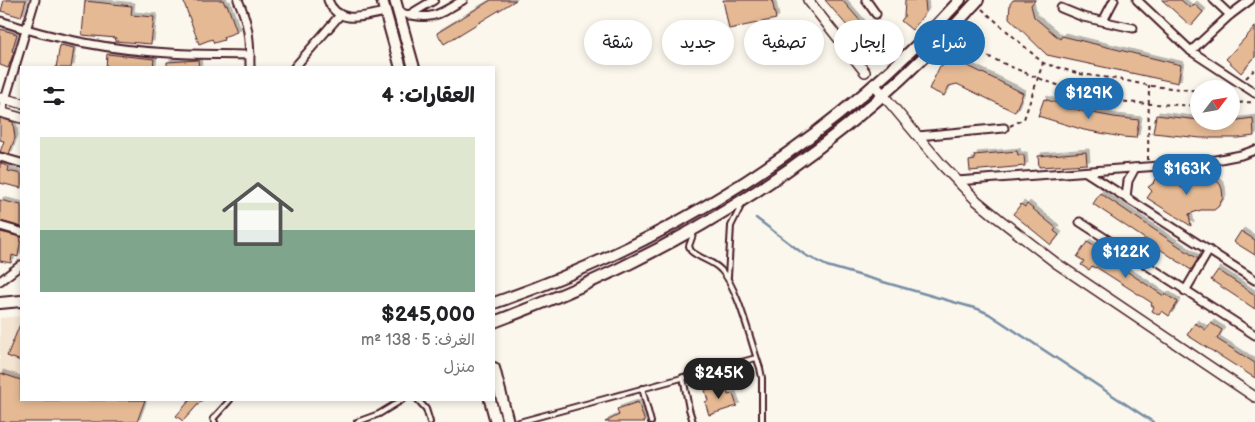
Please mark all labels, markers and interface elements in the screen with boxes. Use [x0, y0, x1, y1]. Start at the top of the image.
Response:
chip: شقة [584, 20, 652, 65]
chip: جديد [662, 20, 734, 65]
chip: تصفية [744, 20, 824, 65]
chip: إيجار [834, 20, 904, 65]
chip: شراء [914, 20, 985, 65]
pin: $129K [1054, 78, 1124, 120]
north arrow [1190, 80, 1240, 130]
map controls [1190, 80, 1240, 130]
icon: filters [40, 82, 68, 110]
text: العقارات: 4 [382, 83, 475, 108]
text: $129K [1065, 84, 1113, 103]
pin: $163K [1152, 154, 1222, 196]
text: $163K [1163, 160, 1211, 179]
icon: home [213, 169, 303, 259]
pin: $122K [1091, 236, 1161, 279]
text: $122K [1102, 243, 1150, 262]
text: $245,000 [381, 302, 475, 327]
text: الغرف: 5 · 138 m² [361, 331, 475, 350]
text: منزل [443, 358, 475, 377]
pin: $245K [684, 358, 754, 400]
text: $245K [694, 364, 744, 383]

